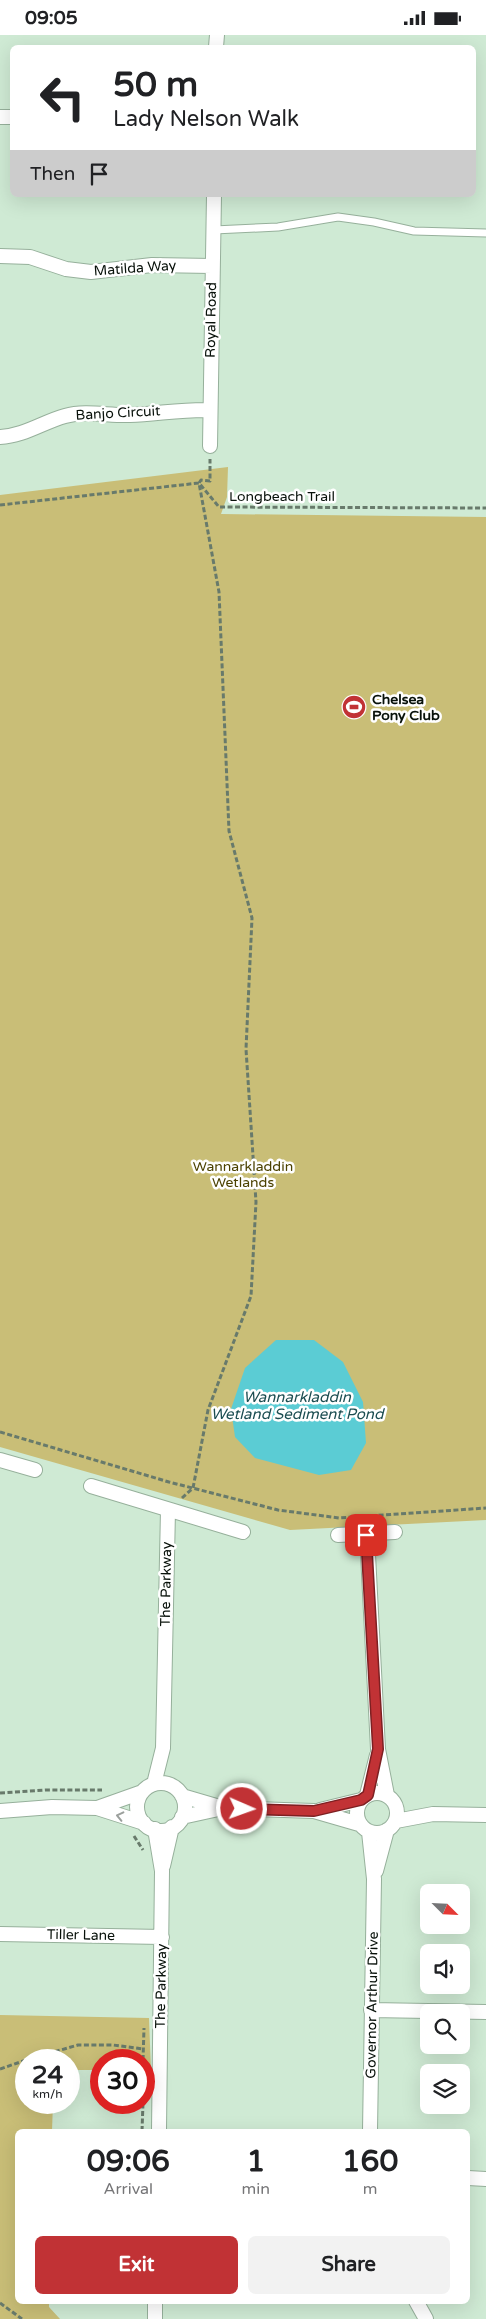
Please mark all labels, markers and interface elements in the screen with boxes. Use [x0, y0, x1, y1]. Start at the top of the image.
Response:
text: 09:05 [25, 7, 78, 29]
text: 50 m [113, 64, 198, 106]
icon: left [30, 65, 95, 130]
text: Lady Nelson Walk [113, 106, 299, 132]
icon: arrive [85, 160, 113, 188]
text: Then [30, 163, 75, 185]
street label: Matilda Way [93, 257, 177, 279]
street label: Royal Road [202, 282, 220, 358]
street label: Banjo Circuit [75, 402, 162, 424]
street label: Longbeach Trail [229, 488, 335, 505]
place label: Chelsea Pony Club [372, 691, 440, 724]
sports icon: Chelsea Pony Club [341, 694, 367, 720]
park label: Wannarkladdin Wetlands [193, 1158, 293, 1191]
water label: Wannarkladdin Wetland Sediment Pond [211, 1388, 385, 1423]
pin [345, 1514, 387, 1556]
icon: arrive [352, 1521, 380, 1549]
street label: The Parkway [157, 1541, 175, 1626]
position arrow [215, 1782, 267, 1834]
one-way arrow [116, 1811, 125, 1822]
north arrow [420, 1884, 470, 1934]
map controls [420, 1884, 470, 2114]
street label: Tiller Lane [47, 1926, 115, 1944]
street label: Governor Arthur Drive [362, 1931, 382, 2079]
street label: The Parkway [152, 1943, 170, 2028]
button: sound [420, 1944, 470, 1994]
button: search [420, 2004, 470, 2054]
speed limit sign: 30 [90, 2049, 155, 2114]
text: 24 [32, 2060, 63, 2090]
button: layers [420, 2064, 470, 2114]
text: km/h [32, 2087, 63, 2101]
text: 09:06 [87, 2143, 170, 2180]
text: 1 [246, 2143, 265, 2180]
text: 160 [342, 2143, 398, 2180]
text: Arrival [104, 2179, 153, 2199]
text: min [242, 2179, 270, 2199]
text: m [363, 2179, 377, 2199]
button: Exit [35, 2236, 238, 2294]
button: Share [248, 2236, 450, 2294]

